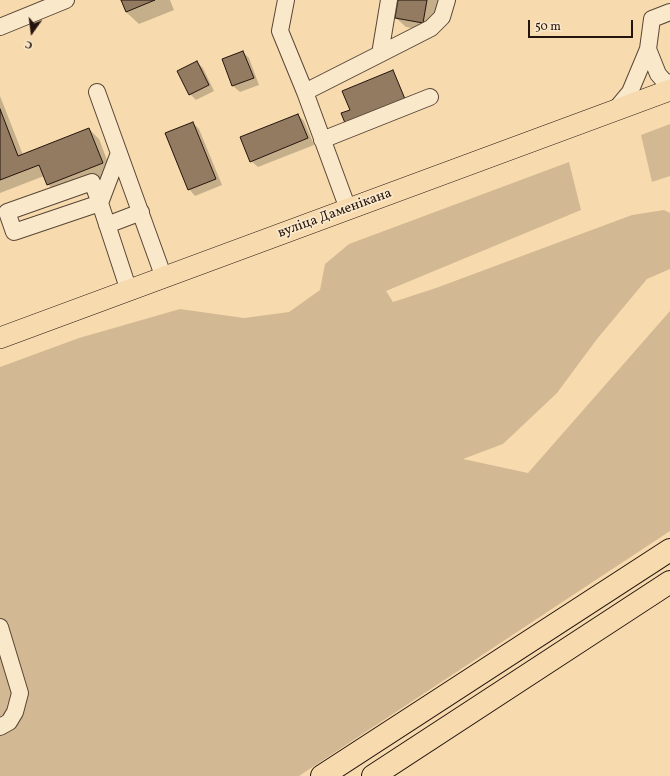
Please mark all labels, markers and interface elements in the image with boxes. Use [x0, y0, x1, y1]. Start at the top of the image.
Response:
north arrow [12, 12, 52, 52]
scale bar [530, 12, 635, 38]
text: 50 m [535, 19, 561, 35]
text: С [24, 36, 34, 52]
street label: вуліца Даменікана [276, 186, 394, 242]

